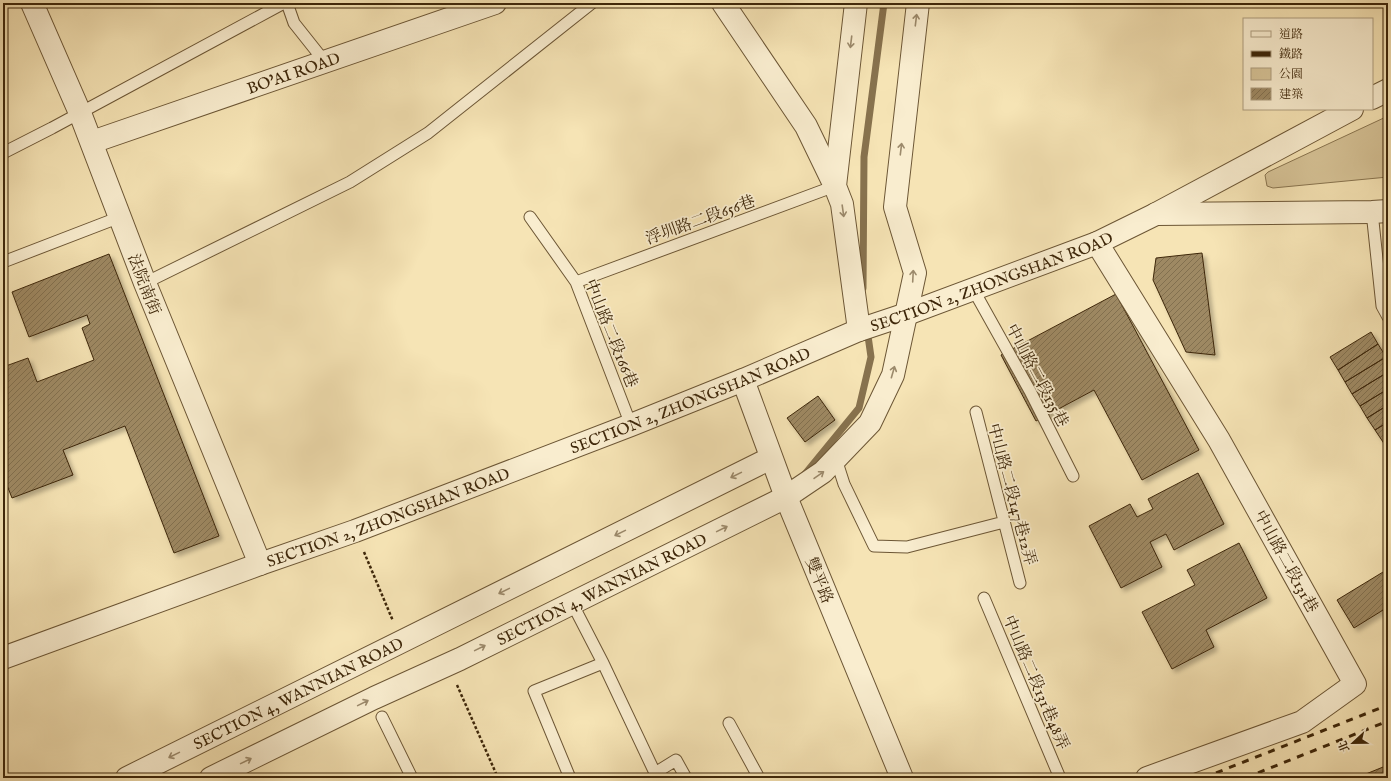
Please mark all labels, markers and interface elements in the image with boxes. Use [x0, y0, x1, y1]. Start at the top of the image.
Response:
one-way arrow [912, 14, 920, 27]
legend [1243, 18, 1373, 110]
text: 道路 [1279, 27, 1303, 42]
one-way arrow [847, 35, 855, 48]
text: 鐵路 [1279, 47, 1303, 62]
street label: BO'AI ROAD [245, 49, 343, 100]
text: 公園 [1279, 67, 1303, 82]
text: 建築 [1279, 87, 1303, 102]
one-way arrow [897, 143, 905, 156]
street label: 浮圳路二段656巷 [643, 192, 758, 250]
one-way arrow [839, 204, 847, 217]
street label: SECTION 2, ZHONGSHAN ROAD [868, 229, 1117, 337]
street label: 法院南街 [122, 251, 164, 318]
one-way arrow [910, 269, 917, 282]
street label: 中山路二段166巷 [579, 276, 641, 391]
street label: 中山路二段135巷 [1001, 321, 1072, 431]
street label: SECTION 2, ZHONGSHAN ROAD [568, 344, 814, 459]
one-way arrow [890, 365, 898, 378]
street label: 中山路二段147巷12弄 [982, 421, 1040, 568]
street label: SECTION 2, ZHONGSHAN ROAD [265, 464, 513, 573]
one-way arrow [813, 471, 824, 479]
one-way arrow [731, 472, 743, 480]
street label: 中山路二段131巷 [1249, 507, 1322, 617]
one-way arrow [716, 525, 728, 532]
street label: SECTION 4, WANNIAN ROAD [494, 530, 711, 651]
one-way arrow [614, 530, 626, 537]
street label: 雙平路 [800, 555, 836, 607]
one-way arrow [498, 588, 510, 595]
street label: 中山路二段131巷48弄 [998, 613, 1073, 753]
street label: SECTION 4, WANNIAN ROAD [191, 634, 407, 755]
one-way arrow [474, 644, 486, 651]
one-way arrow [356, 699, 368, 706]
north arrow [1333, 723, 1373, 763]
text: 北 [1336, 739, 1353, 754]
one-way arrow [168, 752, 180, 759]
one-way arrow [240, 757, 252, 764]

